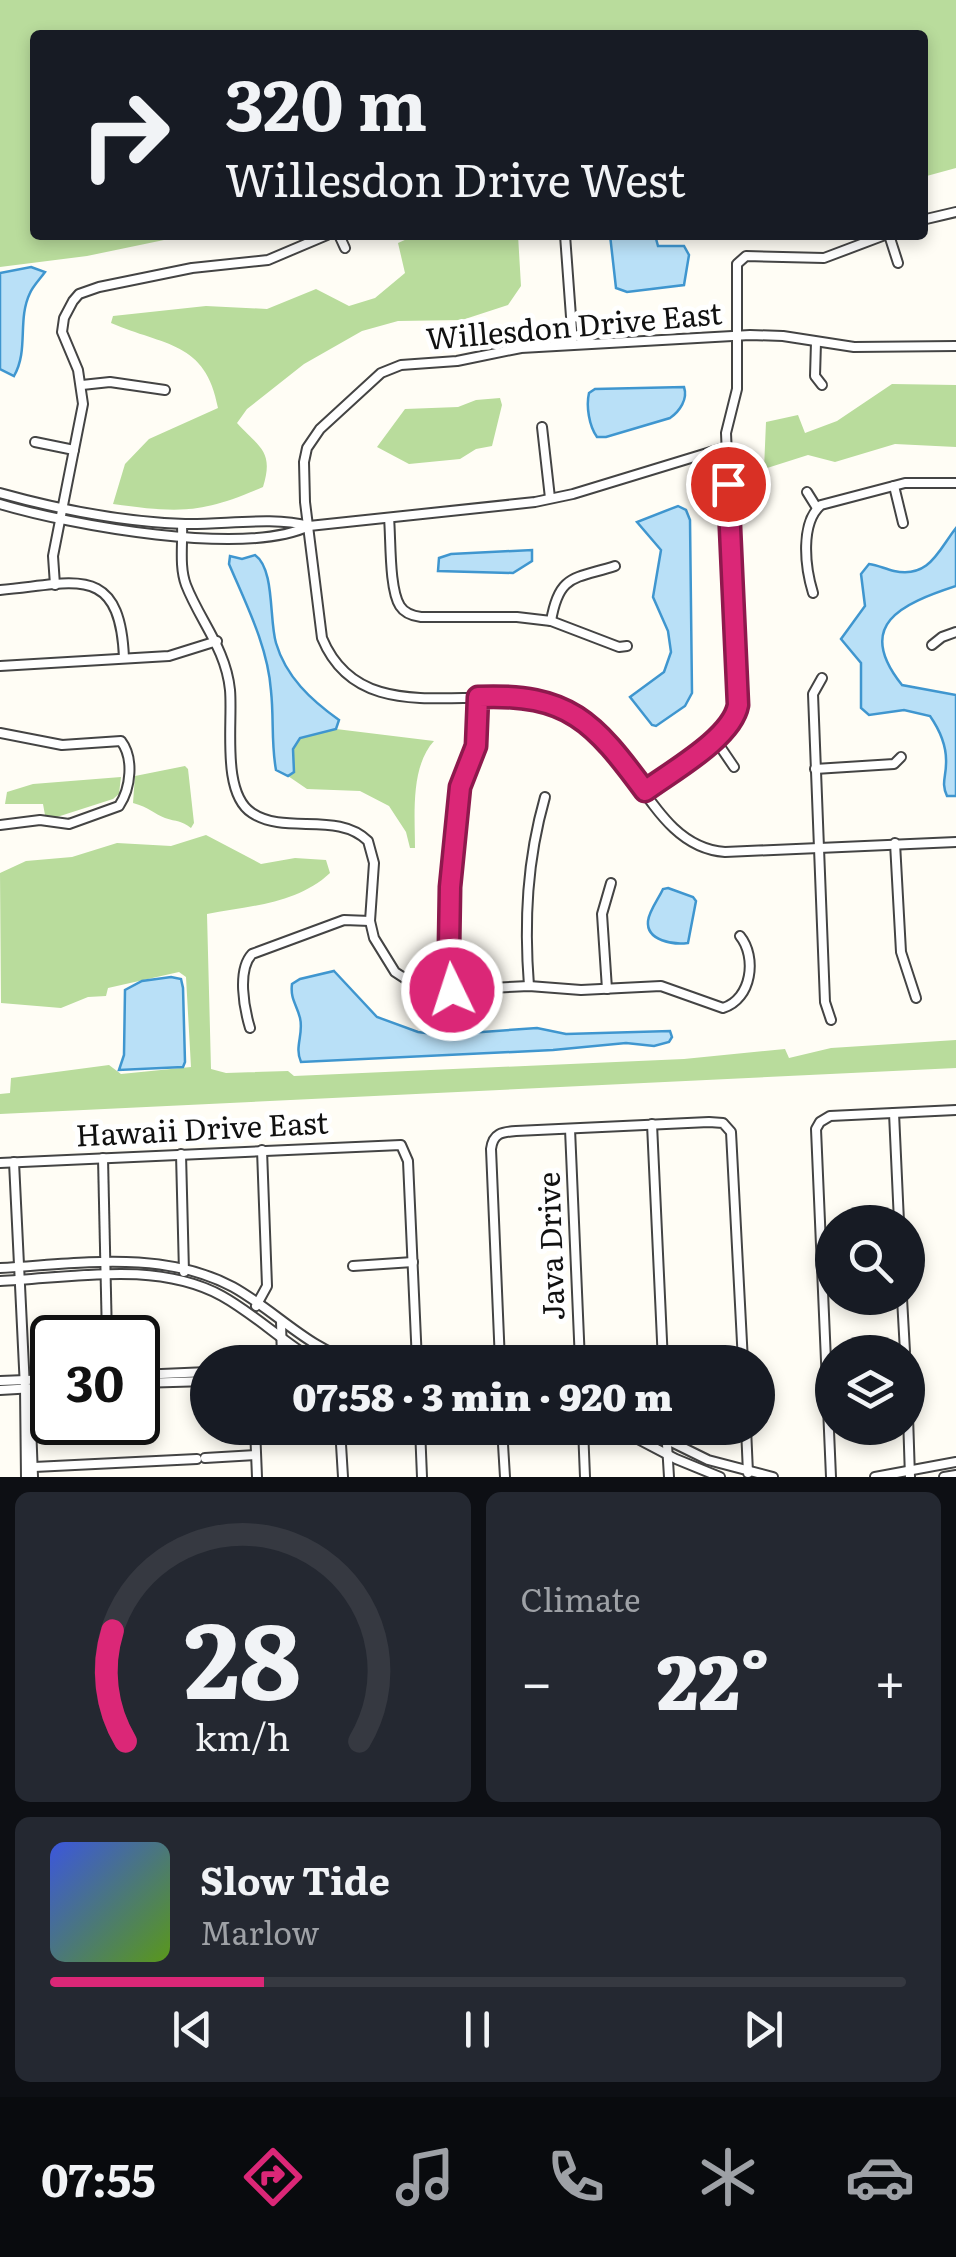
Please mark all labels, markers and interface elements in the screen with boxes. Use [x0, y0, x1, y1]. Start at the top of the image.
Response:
text: 320 m [225, 49, 427, 153]
icon: right [60, 70, 190, 200]
text: Willesdon Drive West [225, 144, 686, 211]
street label: Willesdon Drive East [424, 289, 724, 359]
pin [686, 442, 771, 527]
icon: arrive [701, 457, 756, 512]
position arrow [400, 938, 504, 1042]
street label: Hawaii Drive East [74, 1098, 329, 1156]
street label: Java Drive [524, 1171, 574, 1321]
map controls [815, 1205, 925, 1445]
button: search [815, 1205, 925, 1315]
speed limit sign: 30 [30, 1315, 160, 1445]
button: layers [815, 1335, 925, 1445]
text: 07:58 · 3 min · 920 m [292, 1366, 673, 1423]
text: Climate [521, 1574, 641, 1622]
text: 28 [184, 1577, 301, 1731]
text: 22° [657, 1622, 770, 1733]
text: − [521, 1638, 553, 1720]
text: + [874, 1638, 906, 1720]
text: km/h [195, 1709, 290, 1762]
text: Slow Tide [200, 1850, 390, 1907]
text: Marlow [200, 1907, 319, 1955]
icon: previous [165, 2002, 220, 2057]
icon: pause [450, 2002, 505, 2057]
icon: next [736, 2002, 791, 2057]
icon: directions [238, 2142, 308, 2212]
icon: music [390, 2142, 460, 2212]
icon: phone [541, 2142, 611, 2212]
icon: climate [693, 2142, 763, 2212]
icon: car [845, 2142, 915, 2212]
text: 07:55 [41, 2144, 156, 2211]

